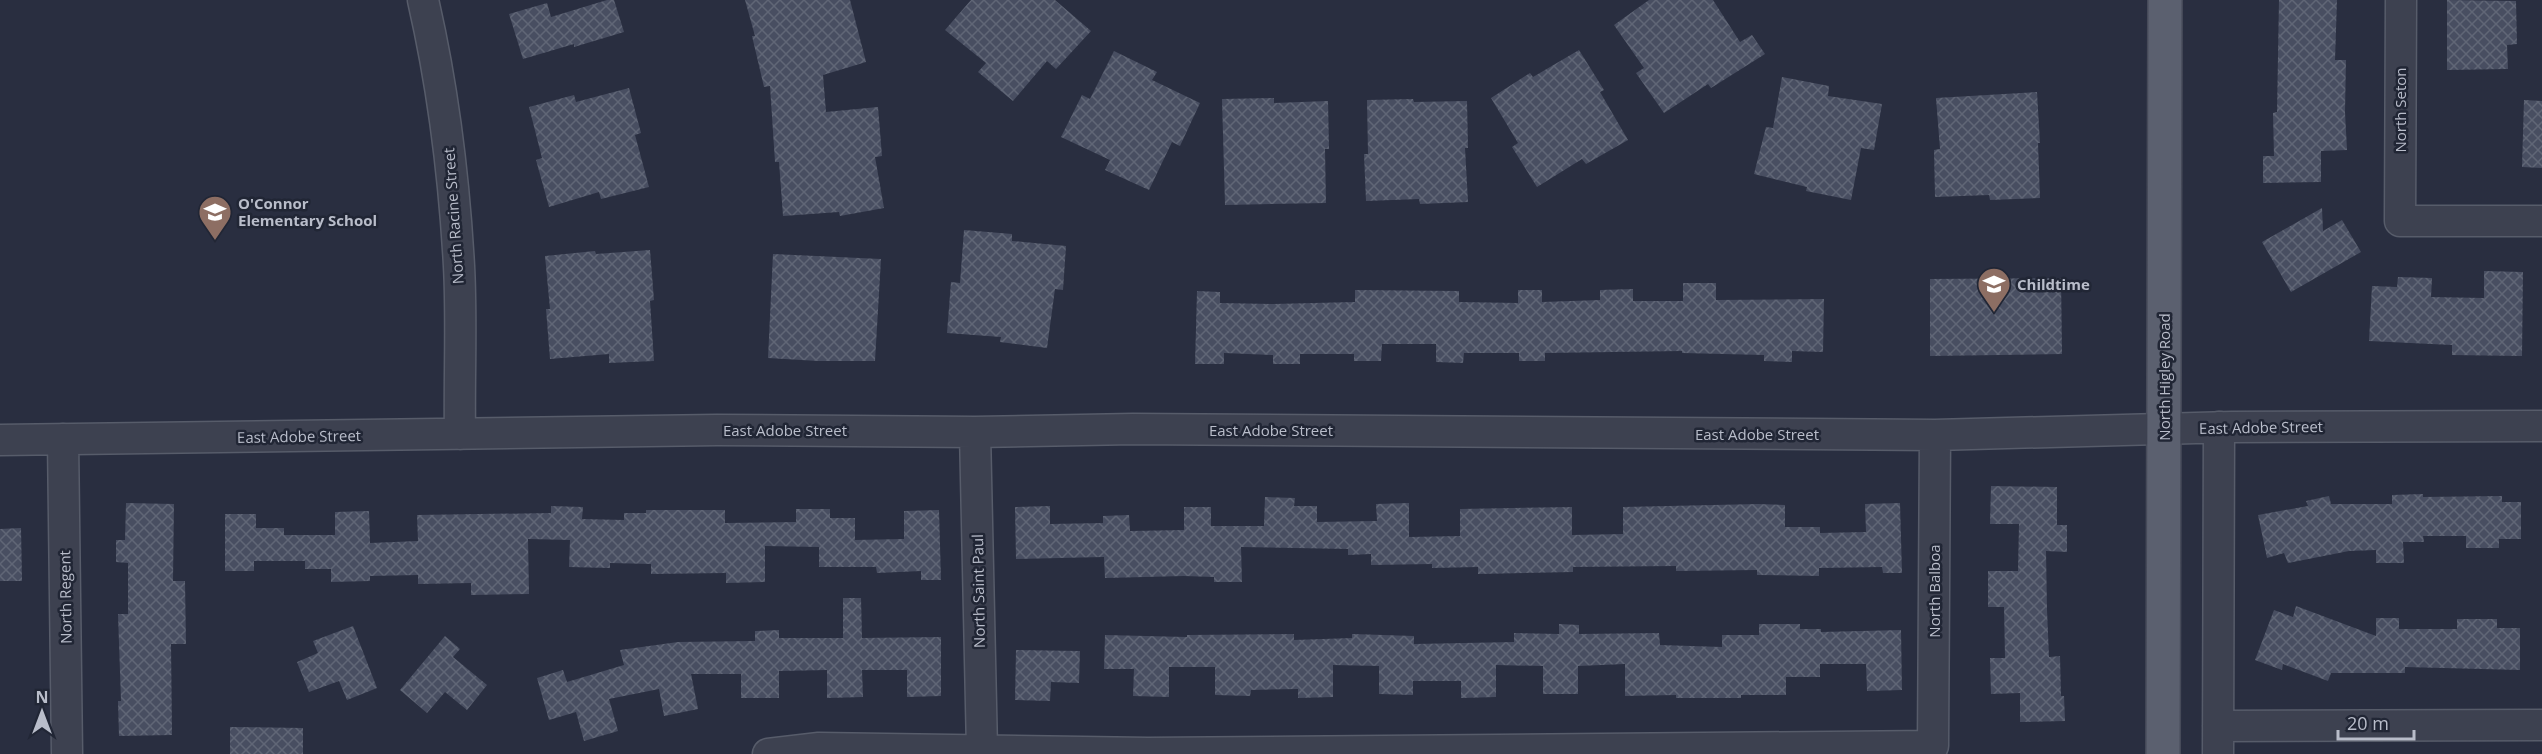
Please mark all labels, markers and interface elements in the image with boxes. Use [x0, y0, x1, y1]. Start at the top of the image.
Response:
street label: North Seton [2390, 67, 2410, 153]
street label: North Racine Street [438, 147, 468, 285]
place label: O'Connor Elementary School [238, 193, 377, 230]
school or university icon: O'Connor Elementary School [197, 194, 233, 241]
school or university icon: Childtime [1976, 266, 2012, 313]
place label: Childtime [2017, 274, 2090, 294]
street label: North Higley Road [2154, 313, 2174, 441]
street label: East Adobe Street [2199, 416, 2323, 438]
street label: East Adobe Street [723, 420, 847, 440]
street label: East Adobe Street [1209, 420, 1333, 440]
street label: East Adobe Street [1695, 424, 1819, 444]
street label: East Adobe Street [237, 425, 361, 447]
street label: North Saint Paul [967, 534, 989, 648]
street label: North Balboa [1924, 544, 1944, 638]
street label: North Regent [54, 550, 76, 644]
north arrow [12, 682, 72, 742]
text: N [35, 686, 49, 708]
scale bar [2338, 703, 2414, 741]
text: 20 m [2347, 711, 2389, 735]

